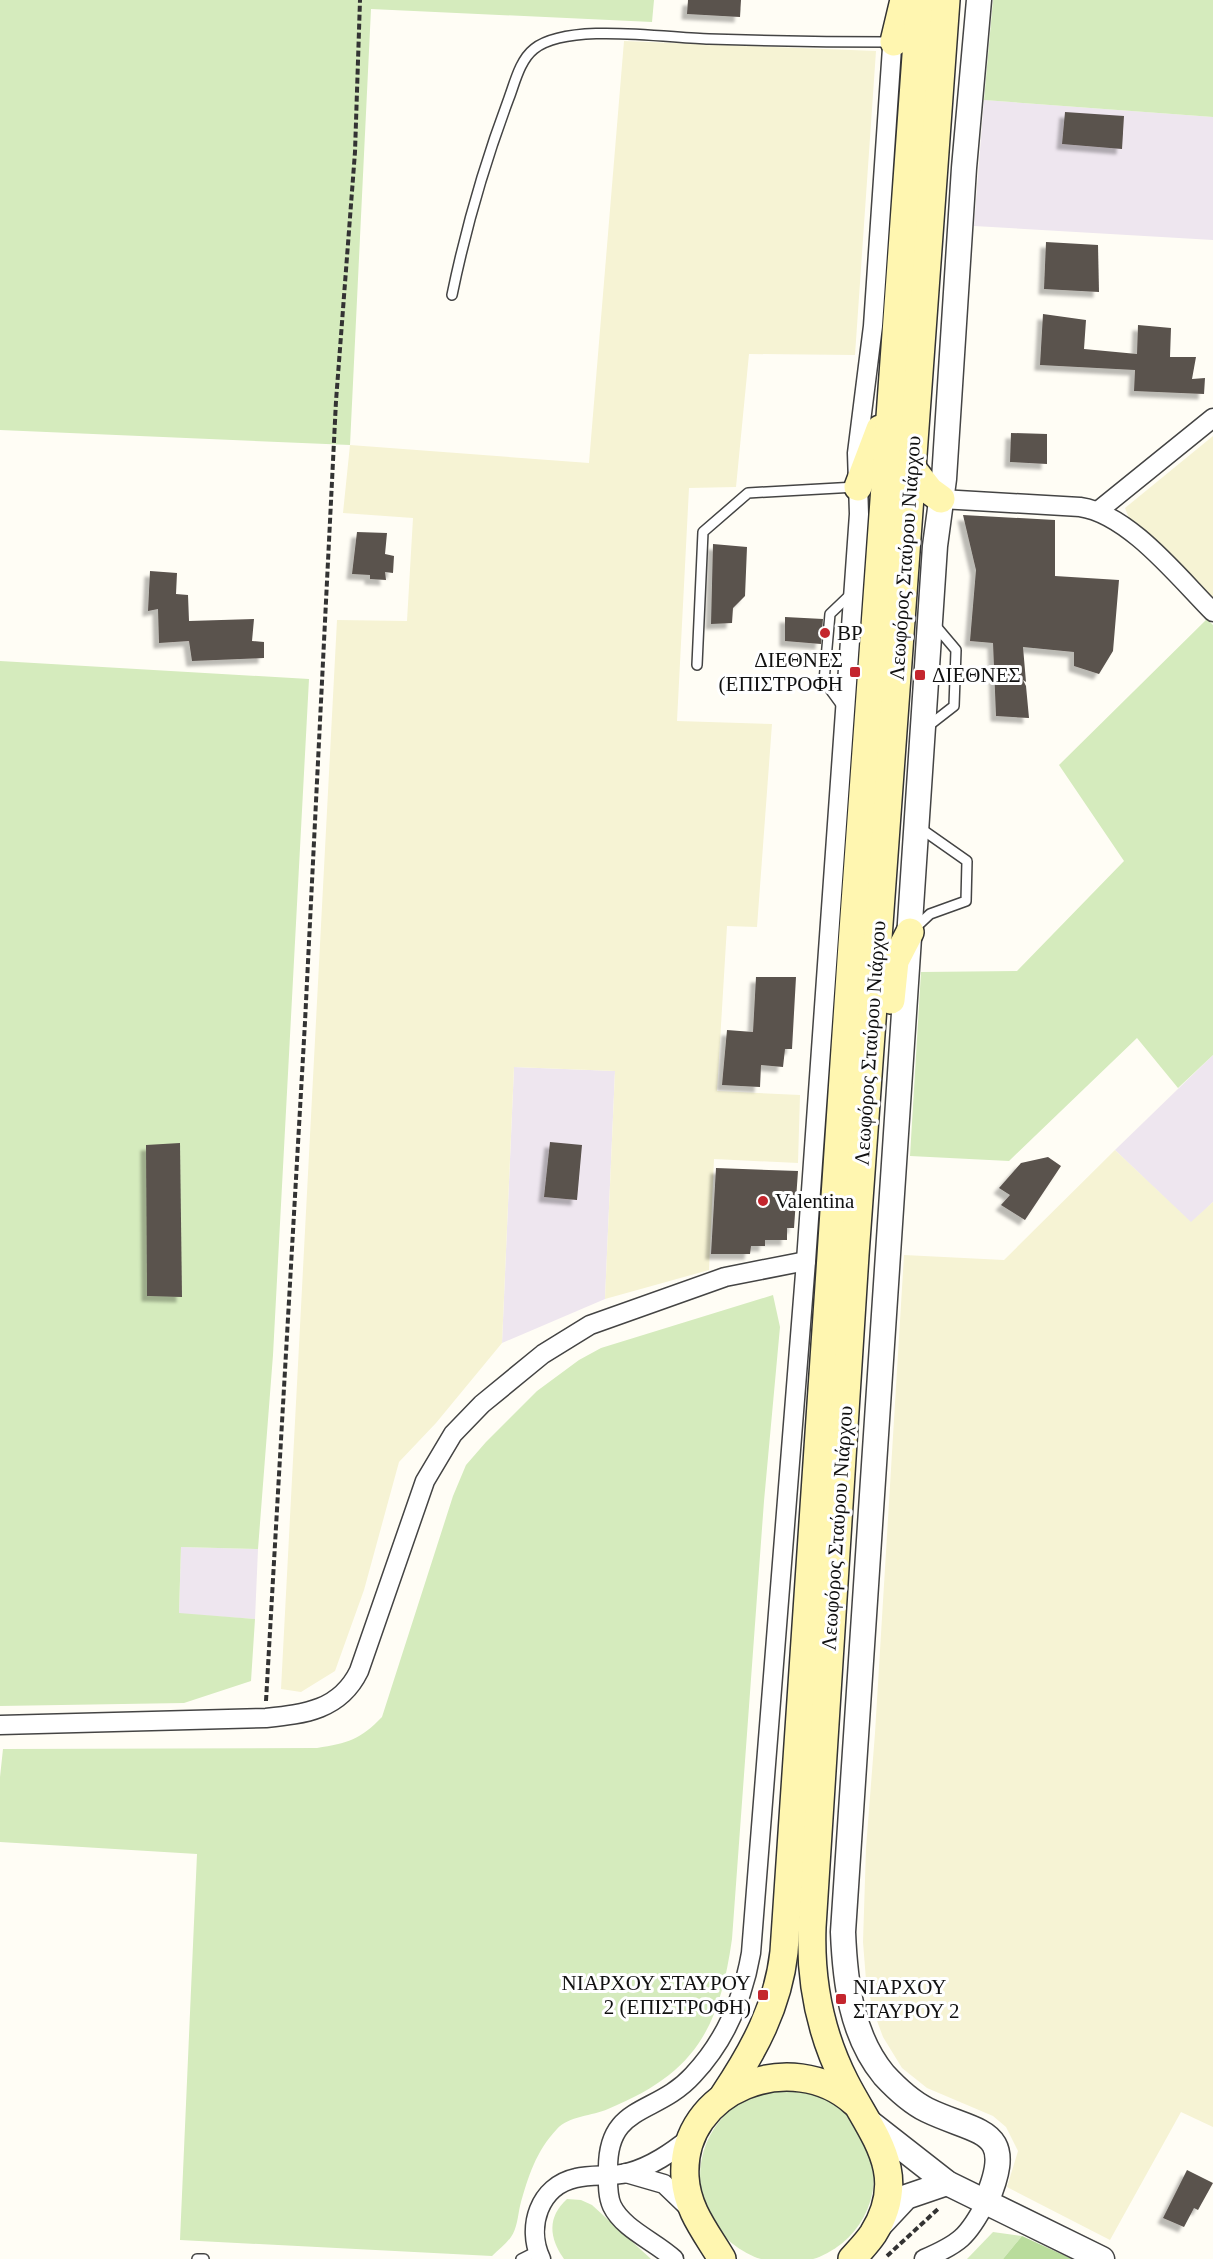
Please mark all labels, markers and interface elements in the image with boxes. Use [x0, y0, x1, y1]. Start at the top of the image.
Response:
street label: Λεωφόρος Σταύρου Νιάρχου [884, 435, 926, 681]
place label: BP [837, 621, 863, 645]
marker: BP [818, 626, 832, 640]
place label: ΔΙΕΘΝΕΣ (ΕΠΙΣΤΡΟΦΗ [719, 648, 843, 696]
place label: ΔΙΕΘΝΕΣ [932, 663, 1021, 687]
marker: ΔΙΕΘΝΕΣ (ΕΠΙΣΤΡΟΦΗ [848, 665, 862, 679]
marker: ΔΙΕΘΝΕΣ [913, 668, 927, 682]
street label: Λεωφόρος Σταύρου Νιάρχου [849, 920, 891, 1166]
place label: Valentina [775, 1189, 855, 1213]
marker: Valentina [756, 1194, 770, 1208]
street label: Λεωφόρος Σταύρου Νιάρχου [816, 1405, 858, 1651]
place label: ΝΙΑΡΧΟΥ ΣΤΑΥΡΟΥ 2 (ΕΠΙΣΤΡΟΦΗ) [562, 1971, 751, 2019]
place label: ΝΙΑΡΧΟΥ ΣΤΑΥΡΟΥ 2 [853, 1975, 959, 2023]
marker: ΝΙΑΡΧΟΥ ΣΤΑΥΡΟΥ 2 (ΕΠΙΣΤΡΟΦΗ) [756, 1988, 770, 2002]
marker: ΝΙΑΡΧΟΥ ΣΤΑΥΡΟΥ 2 [834, 1992, 848, 2006]

